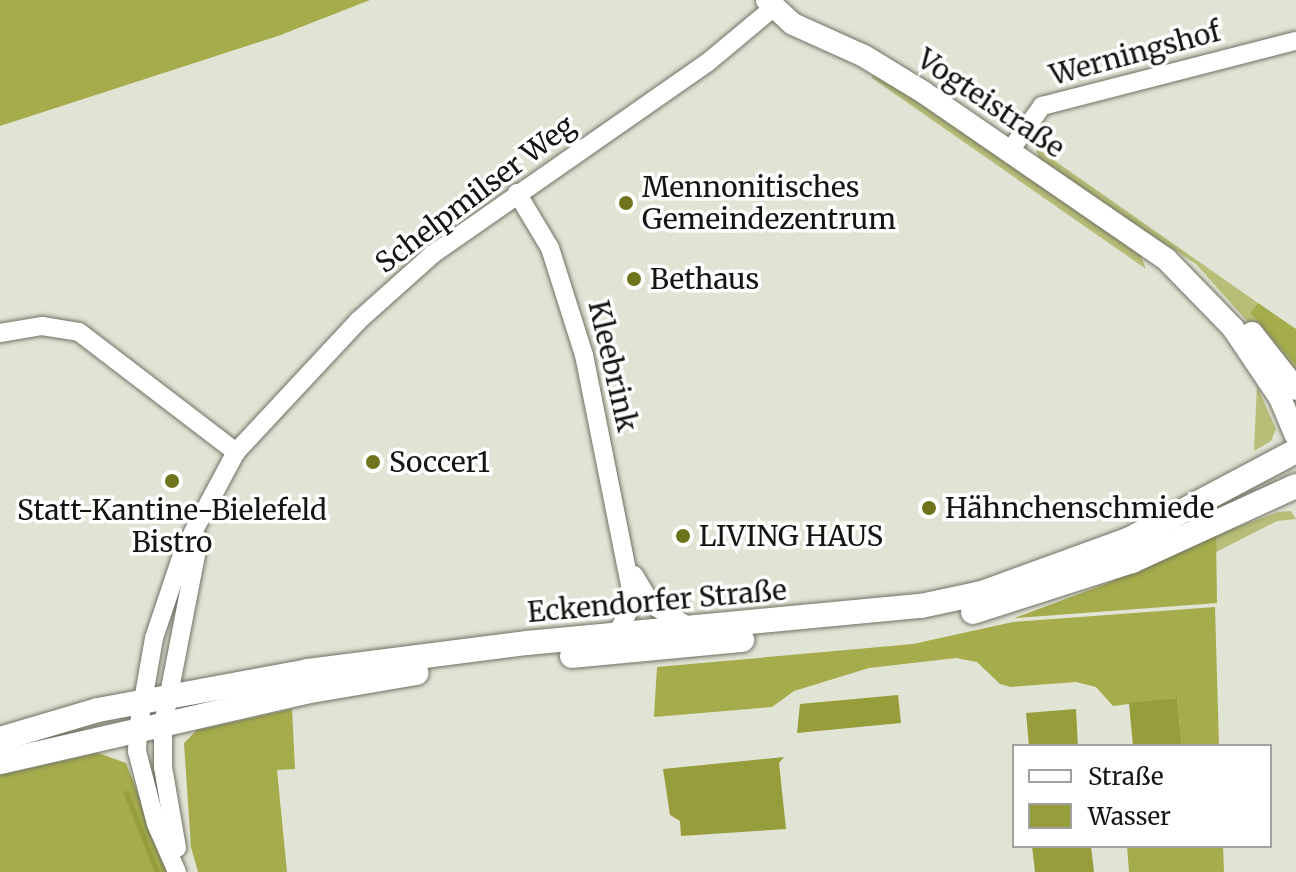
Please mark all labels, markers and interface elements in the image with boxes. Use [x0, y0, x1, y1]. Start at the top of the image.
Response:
street label: Werningshof [1046, 14, 1224, 92]
street label: Vogteistraße [911, 42, 1071, 164]
street label: Schelpmilser Weg [369, 108, 581, 280]
place label: Mennonitisches Gemeindezentrum [642, 170, 896, 236]
marker: Mennonitisches Gemeindezentrum [617, 194, 635, 212]
place label: Bethaus [650, 262, 759, 296]
marker: Bethaus [625, 270, 643, 288]
street label: Kleebrink [582, 297, 644, 435]
place label: Soccer1 [389, 445, 490, 479]
marker: Soccer1 [364, 453, 382, 471]
marker: Statt-Kantine-Bielefeld Bistro [163, 472, 181, 490]
place label: Hähnchenschmiede [945, 491, 1214, 525]
place label: Statt-Kantine-Bielefeld Bistro [17, 493, 327, 559]
marker: Hähnchenschmiede [920, 499, 938, 517]
place label: LIVING HAUS [699, 519, 883, 553]
marker: LIVING HAUS [674, 527, 692, 545]
street label: Eckendorfer Straße [526, 573, 788, 629]
legend [1012, 744, 1272, 848]
text: Straße [1088, 761, 1163, 792]
text: Wasser [1088, 801, 1171, 832]

